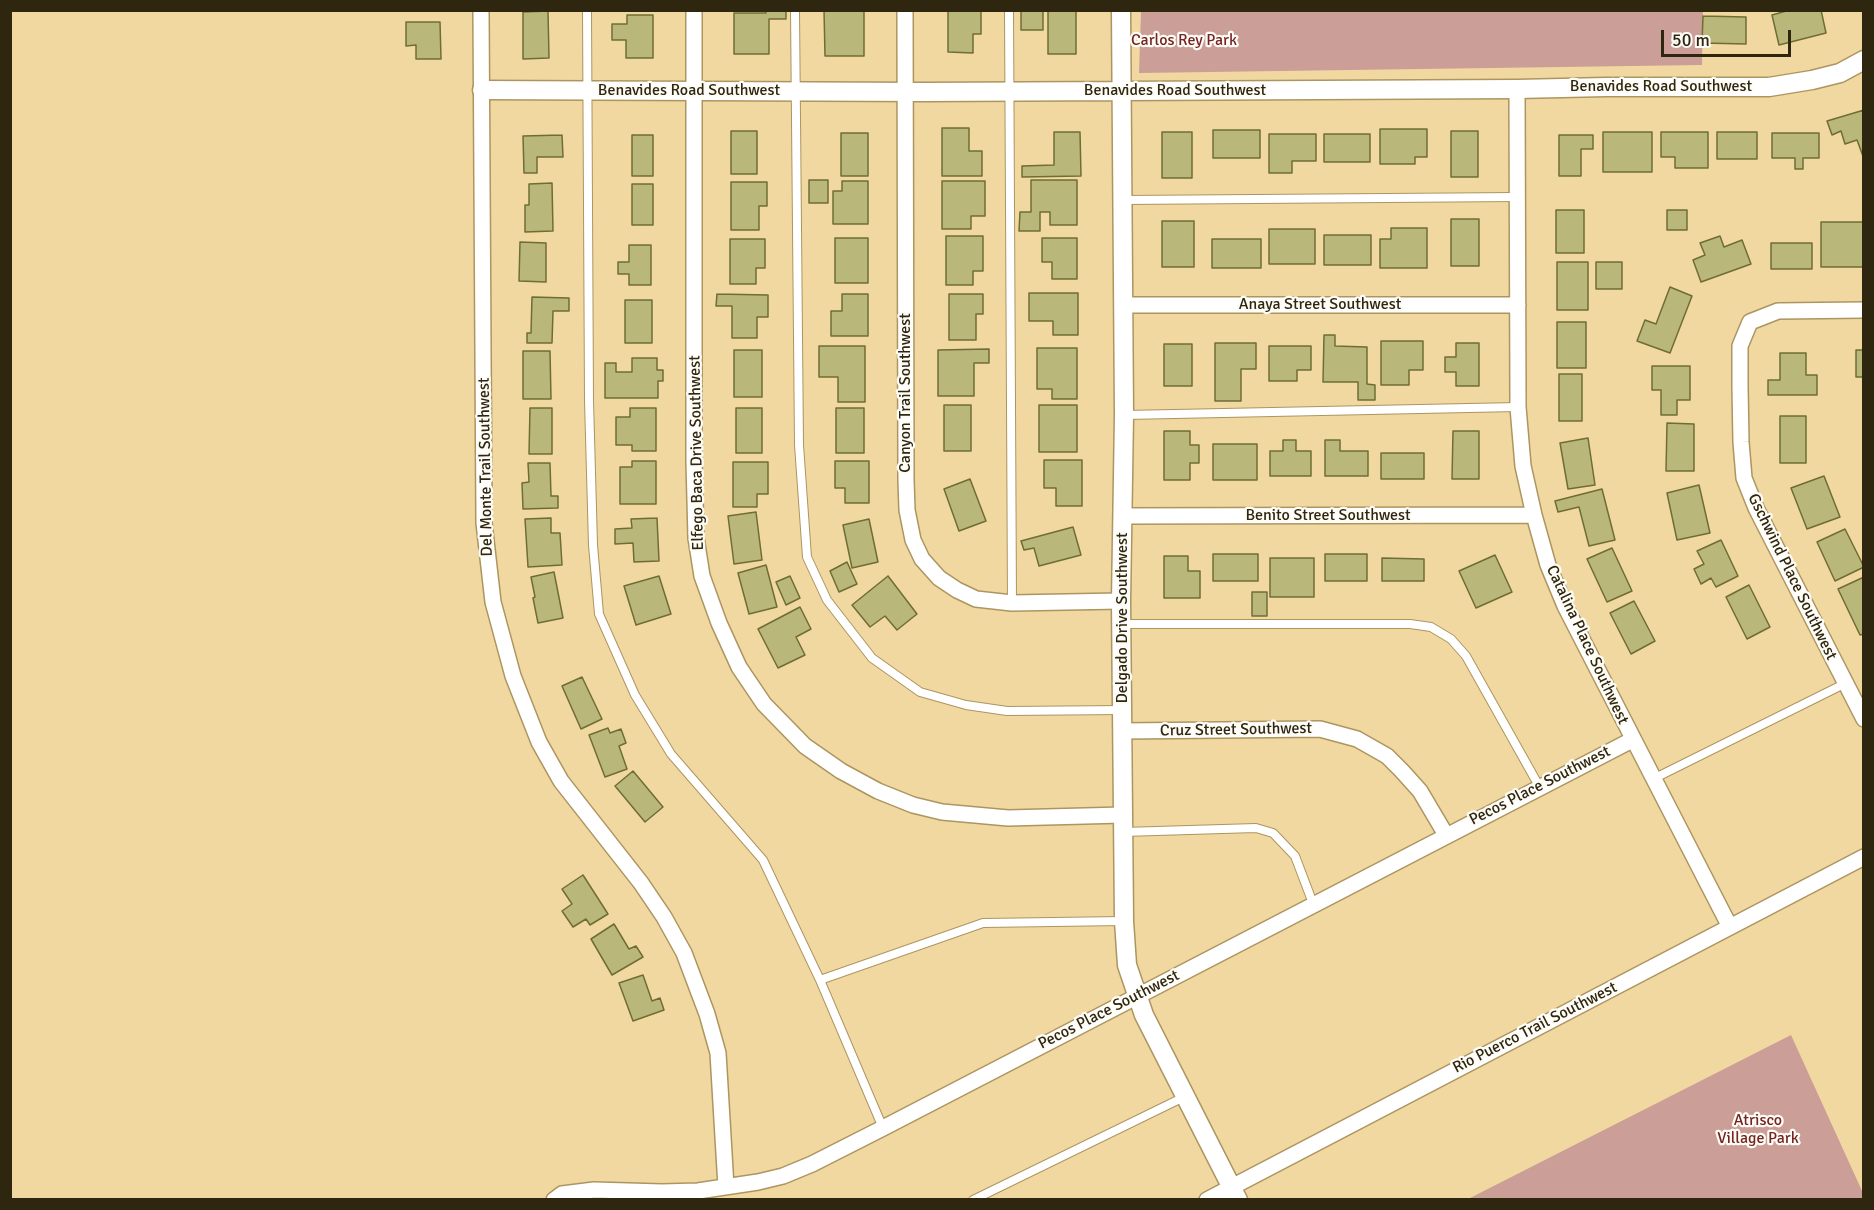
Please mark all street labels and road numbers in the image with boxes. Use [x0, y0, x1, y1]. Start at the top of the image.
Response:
street label: Benavides Road Southwest [1570, 77, 1752, 97]
street label: Benavides Road Southwest [598, 81, 780, 101]
street label: Benavides Road Southwest [1084, 81, 1266, 101]
street label: Anaya Street Southwest [1239, 295, 1401, 315]
street label: Canyon Trail Southwest [896, 313, 916, 473]
street label: Elfego Baca Drive Southwest [686, 355, 708, 551]
street label: Del Monte Trail Southwest [475, 377, 497, 557]
street label: Gschwind Place Southwest [1743, 491, 1841, 663]
street label: Benito Street Southwest [1245, 506, 1411, 526]
street label: Delgado Drive Southwest [1113, 532, 1133, 704]
street label: Catalina Place Southwest [1542, 562, 1632, 728]
street label: Cruz Street Southwest [1160, 719, 1312, 741]
street label: Pecos Place Southwest [1466, 742, 1614, 830]
street label: Pecos Place Southwest [1035, 966, 1183, 1054]
street label: Rio Puerco Trail Southwest [1450, 978, 1620, 1078]

